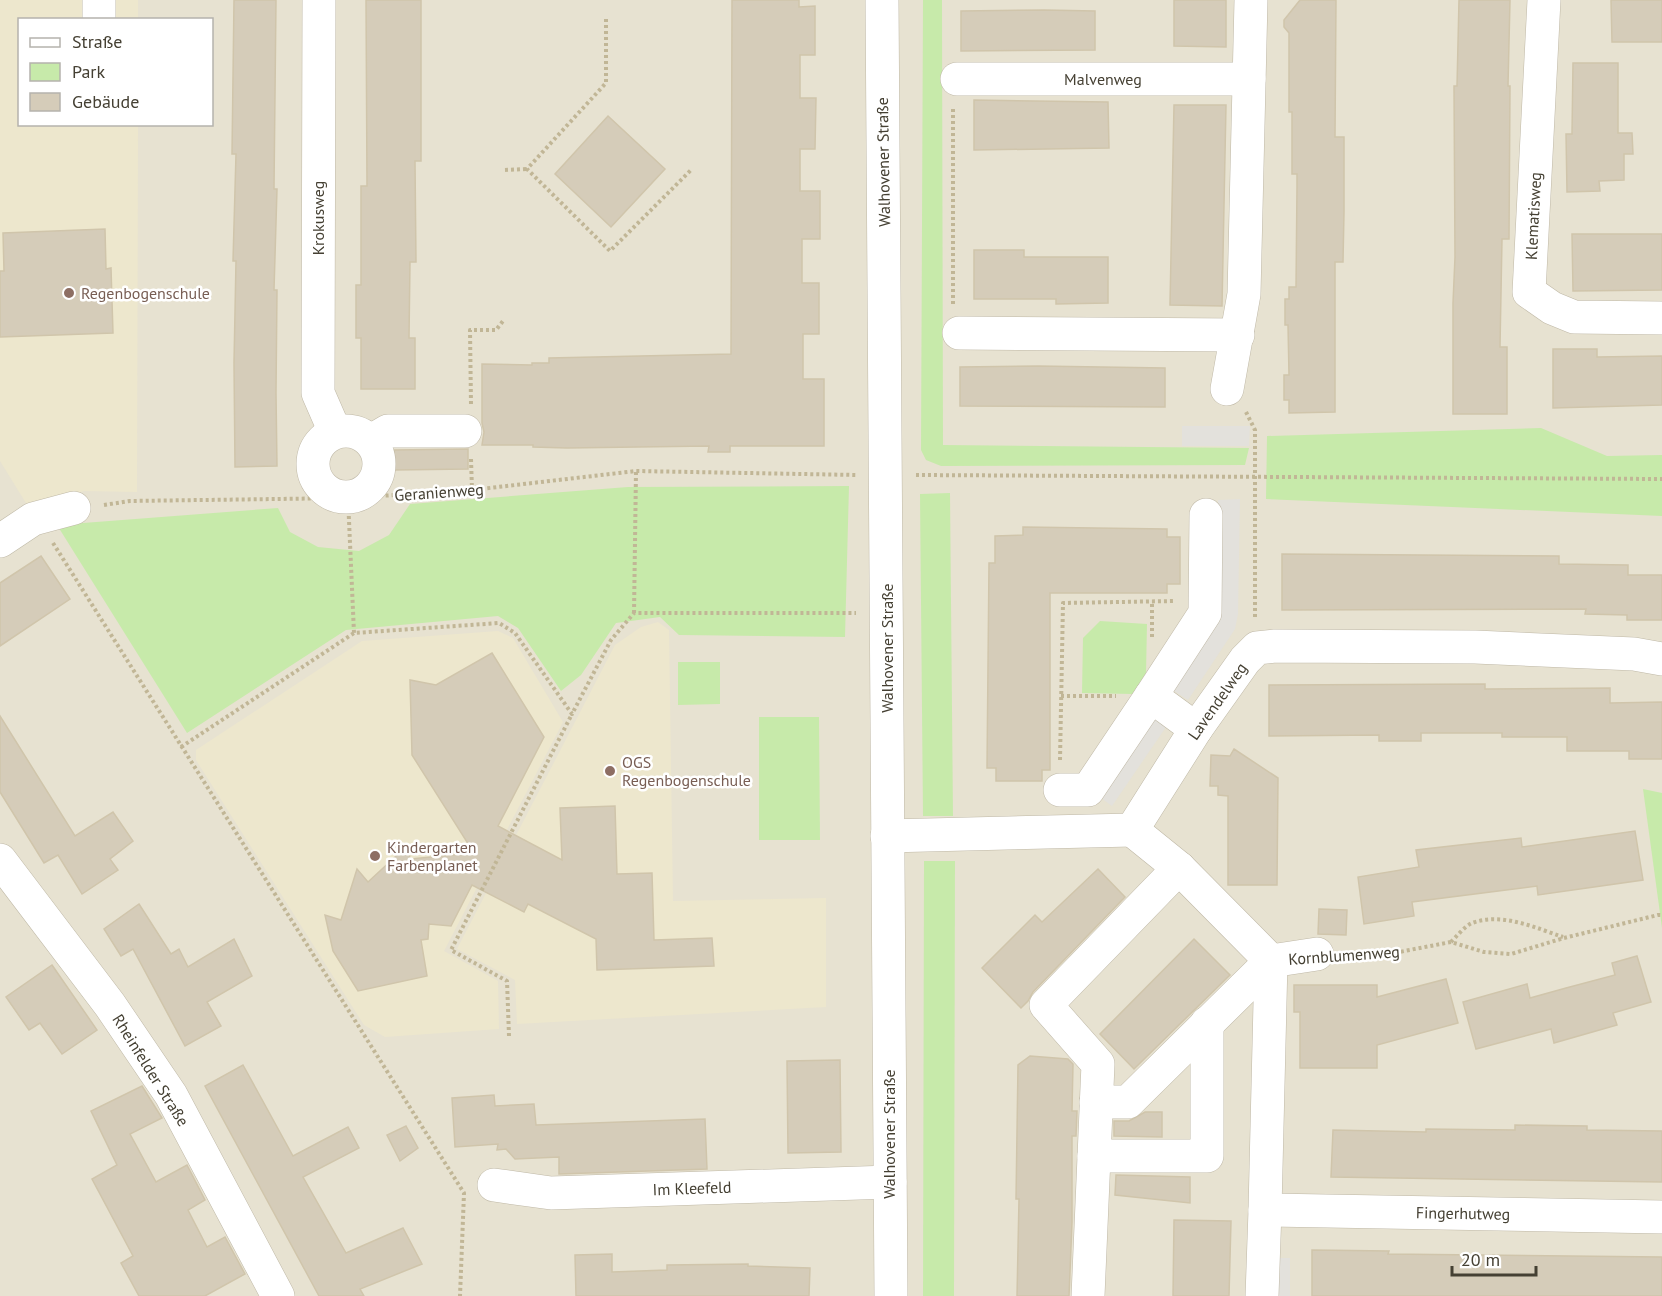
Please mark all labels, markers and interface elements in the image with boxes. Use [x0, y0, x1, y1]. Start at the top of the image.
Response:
legend [18, 18, 213, 126]
text: Straße [72, 30, 123, 53]
text: Park [72, 60, 105, 83]
street label: Malvenweg [1064, 69, 1142, 89]
text: Gebäude [72, 90, 139, 113]
street label: Walhovener Straße [872, 97, 894, 227]
street label: Klematisweg [1521, 171, 1545, 261]
street label: Krokusweg [308, 181, 328, 255]
place label: Regenbogenschule [81, 283, 210, 303]
marker: Regenbogenschule [62, 286, 76, 300]
street label: Geranienweg [394, 479, 484, 505]
street label: Walhovener Straße [877, 583, 897, 713]
street label: Lavendelweg [1183, 658, 1251, 744]
place label: OGS Regenbogenschule [622, 752, 751, 790]
marker: OGS Regenbogenschule [603, 764, 617, 778]
place label: Kindergarten Farbenplanet [387, 837, 478, 875]
marker: Kindergarten Farbenplanet [368, 849, 382, 863]
street label: Kornblumenweg [1288, 941, 1400, 969]
street label: Rheinfelder Straße [108, 1010, 194, 1130]
street label: Walhovener Straße [879, 1069, 899, 1199]
street label: Im Kleefeld [652, 1177, 732, 1199]
street label: Fingerhutweg [1416, 1202, 1510, 1224]
scale bar [1452, 1239, 1536, 1277]
text: 20 m [1461, 1248, 1500, 1271]

